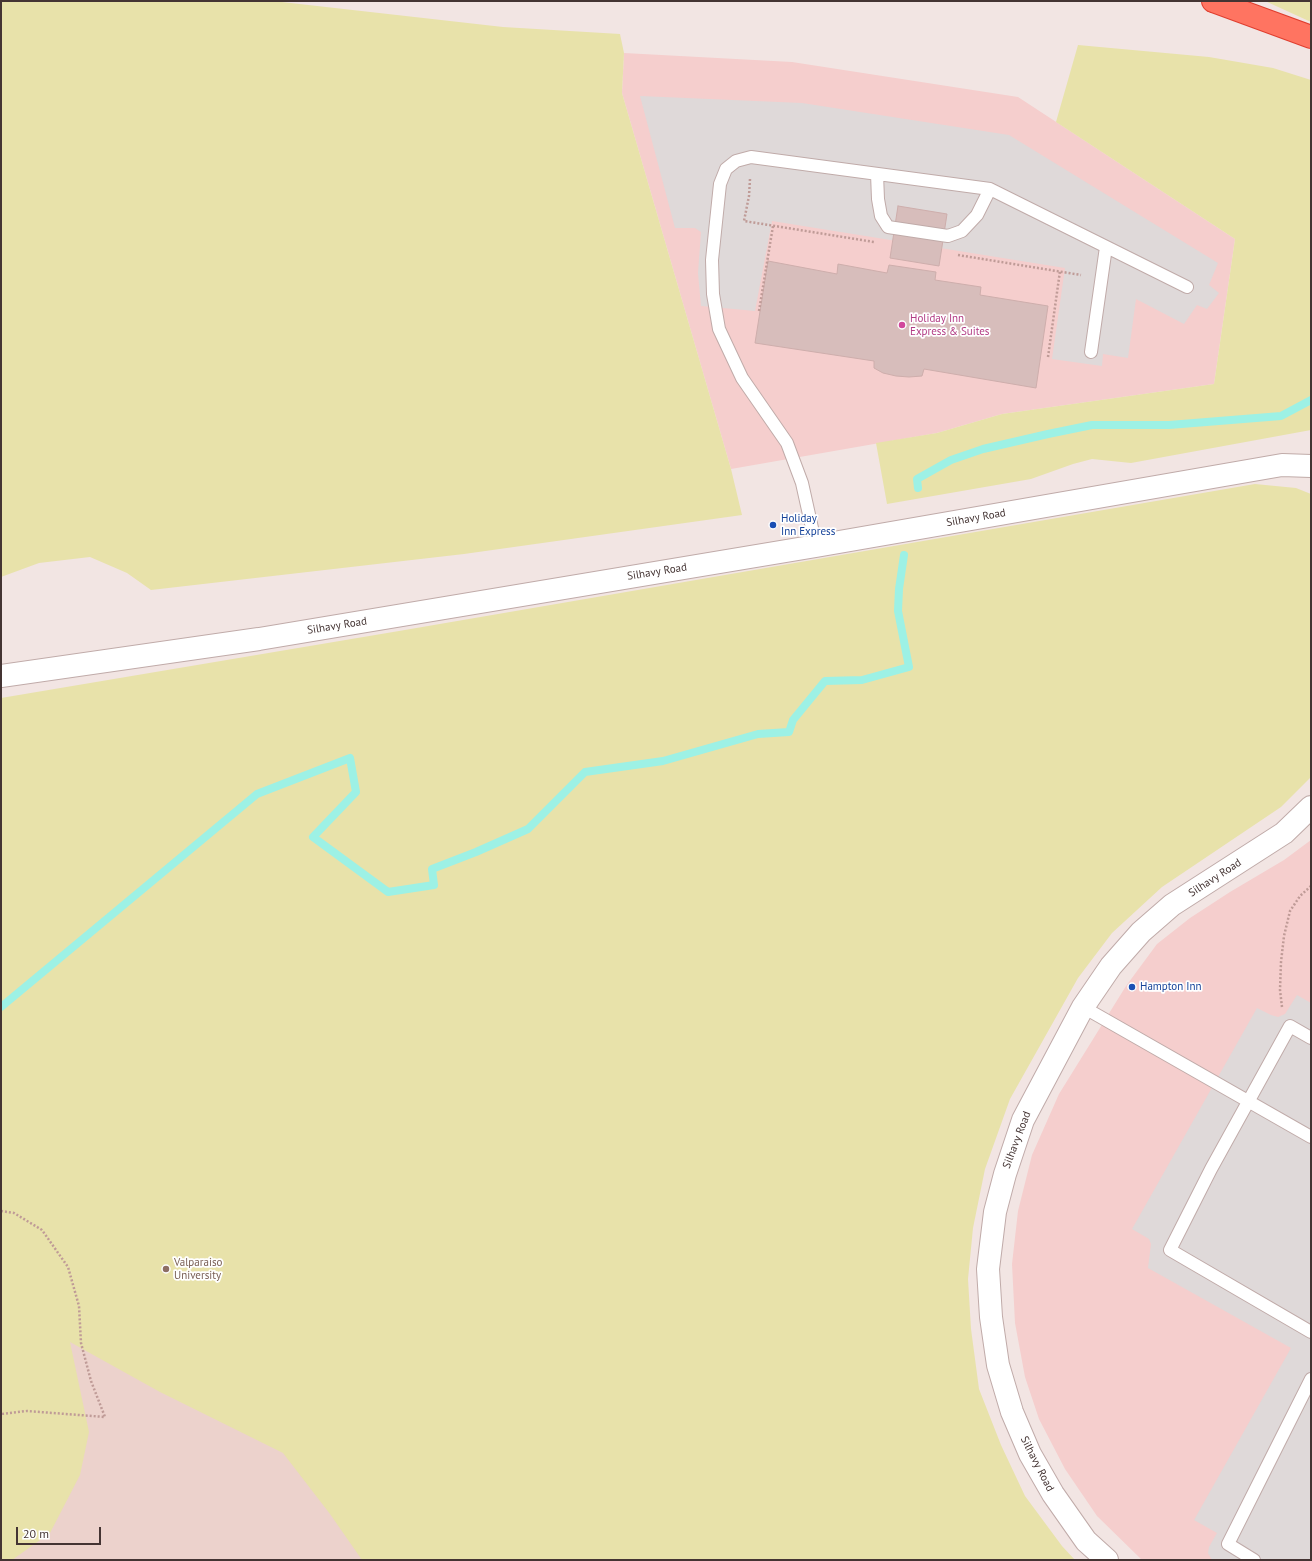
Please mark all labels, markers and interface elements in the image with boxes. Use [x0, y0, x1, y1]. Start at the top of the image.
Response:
place label: Holiday Inn Express & Suites [910, 312, 989, 338]
marker: Holiday Inn Express & Suites [897, 320, 907, 330]
street label: Silhavy Road [945, 506, 1007, 530]
place label: Holiday Inn Express [781, 512, 835, 538]
marker: Holiday Inn Express [768, 520, 778, 530]
street label: Silhavy Road [626, 561, 688, 583]
street label: Silhavy Road [306, 615, 368, 637]
street label: Silhavy Road [1186, 856, 1244, 900]
place label: Hampton Inn [1140, 980, 1201, 994]
marker: Hampton Inn [1127, 982, 1137, 992]
street label: Silhavy Road [1000, 1110, 1034, 1170]
place label: Valparaiso University [174, 1256, 222, 1282]
marker: Valparaiso University [161, 1264, 171, 1274]
street label: Silhavy Road [1017, 1434, 1057, 1494]
scale bar [18, 1519, 103, 1545]
text: 20 m [23, 1526, 49, 1541]

